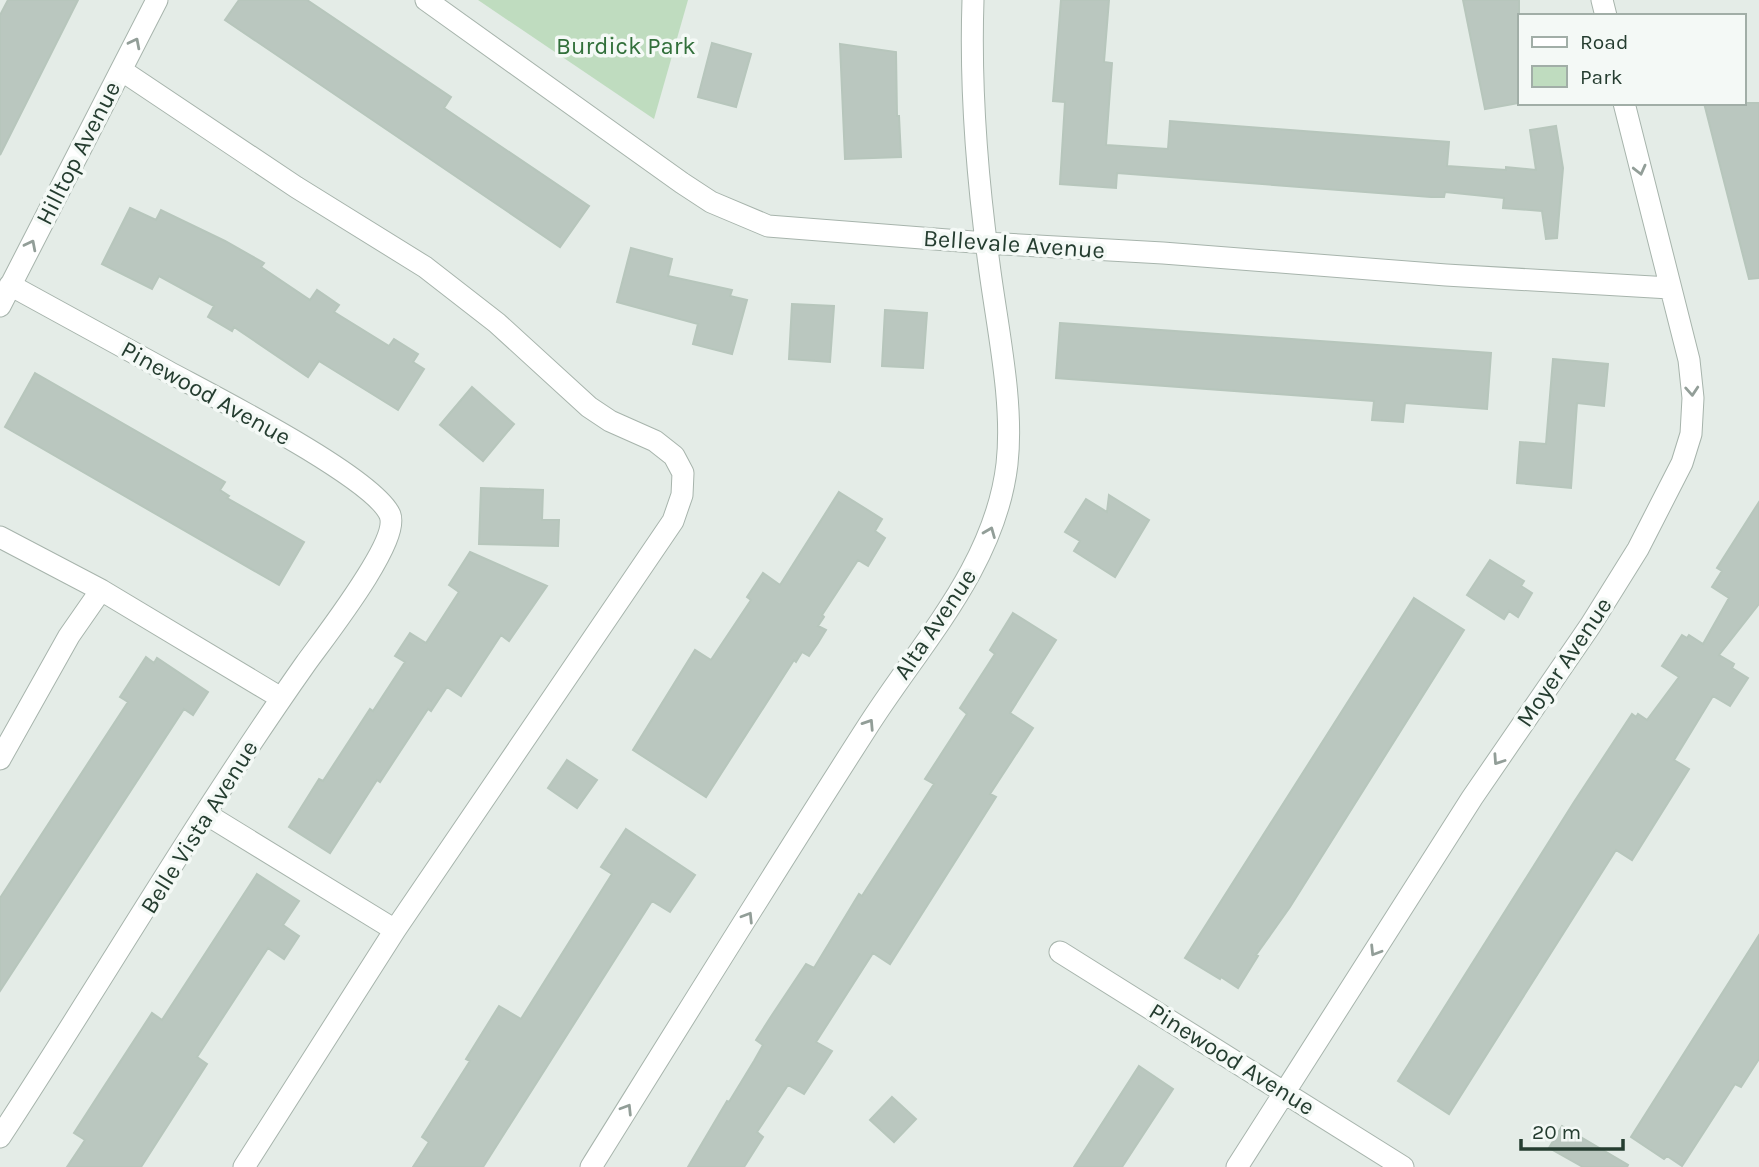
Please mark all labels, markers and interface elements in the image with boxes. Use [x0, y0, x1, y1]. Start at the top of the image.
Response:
legend [1518, 14, 1745, 105]
text: Road [1580, 30, 1628, 54]
park label: Burdick Park [556, 32, 696, 60]
one-way arrow [126, 37, 140, 50]
text: Park [1580, 65, 1623, 89]
street label: Hilltop Avenue [30, 76, 126, 230]
one-way arrow [1632, 163, 1646, 175]
street label: Bellevale Avenue [922, 224, 1106, 264]
one-way arrow [23, 240, 36, 252]
street label: Pinewood Avenue [116, 335, 296, 451]
one-way arrow [1684, 386, 1699, 397]
one-way arrow [981, 526, 995, 538]
street label: Alta Avenue [888, 563, 982, 685]
street label: Moyer Avenue [1510, 592, 1618, 732]
one-way arrow [861, 719, 873, 732]
street label: Belle Vista Avenue [134, 735, 264, 919]
one-way arrow [1494, 752, 1506, 765]
one-way arrow [739, 911, 752, 924]
one-way arrow [1371, 944, 1384, 957]
street label: Pinewood Avenue [1144, 997, 1320, 1121]
one-way arrow [618, 1104, 631, 1117]
scale bar [1521, 1108, 1622, 1152]
text: 20 m [1532, 1120, 1581, 1144]

